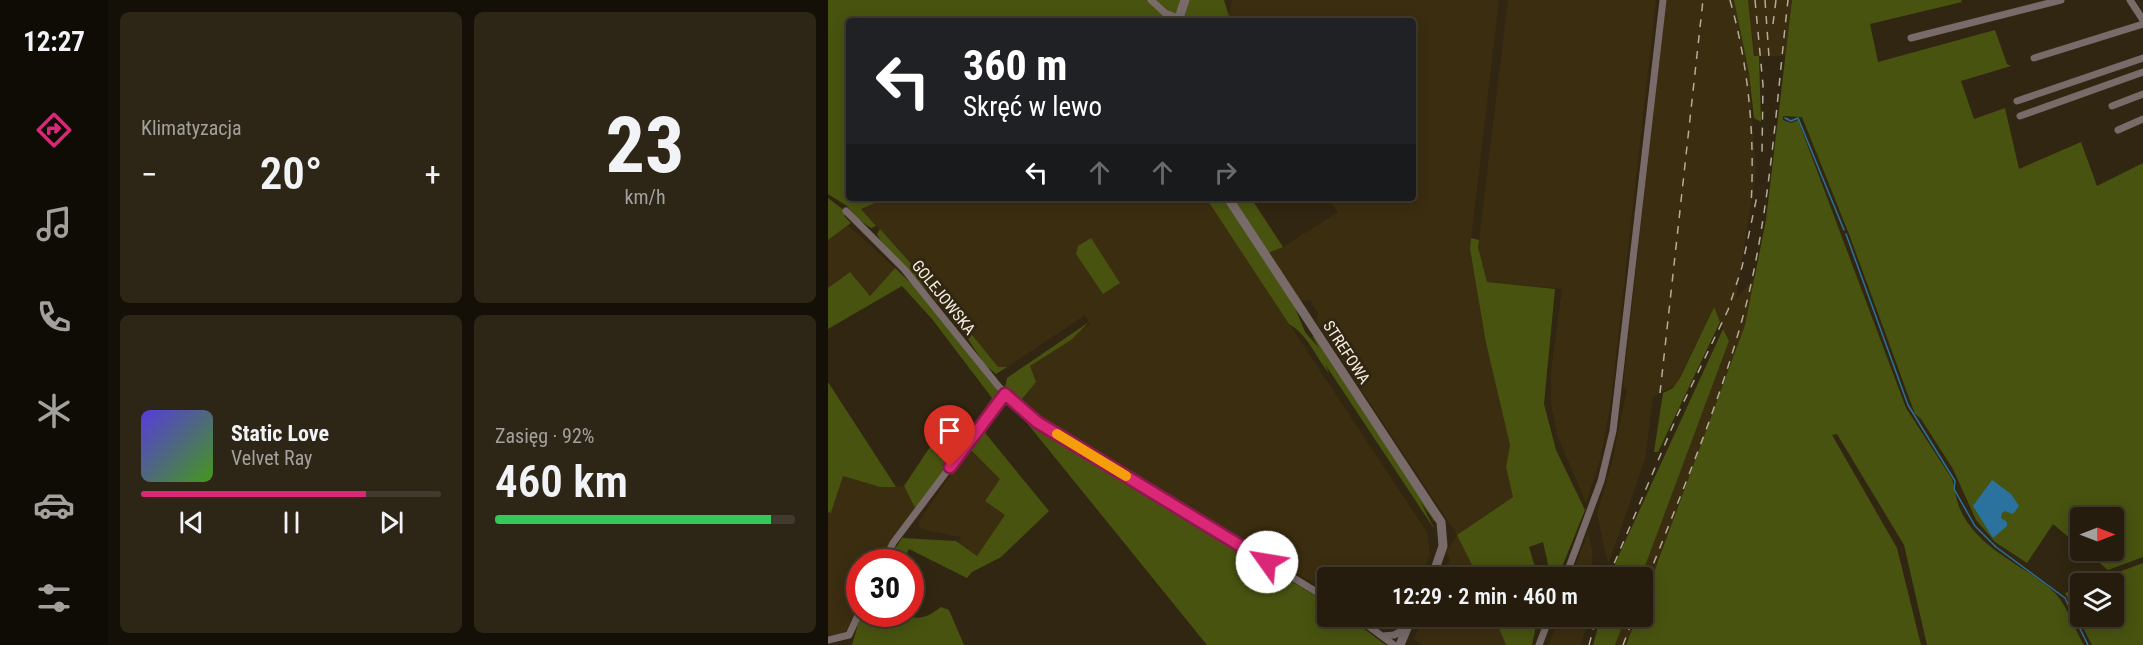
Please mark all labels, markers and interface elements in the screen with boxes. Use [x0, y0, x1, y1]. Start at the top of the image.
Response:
text: 12:27 [23, 26, 85, 58]
text: 360 m [963, 41, 1068, 90]
icon: left [864, 42, 942, 120]
text: Skręć w lewo [963, 91, 1102, 123]
text: 23 [606, 100, 684, 191]
icon: directions [33, 109, 75, 151]
text: Klimatyzacja [141, 116, 242, 140]
text: 20° [260, 147, 322, 200]
text: − [141, 155, 158, 194]
text: + [425, 155, 441, 194]
icon: left [1020, 156, 1053, 189]
icon: ahead [1083, 156, 1116, 189]
icon: ahead [1146, 156, 1179, 189]
icon: right [1209, 156, 1242, 189]
text: km/h [624, 185, 666, 209]
icon: music [33, 203, 75, 245]
street label: GOLEJOWSKA [908, 256, 979, 338]
icon: phone [33, 296, 75, 338]
street label: STREFOWA [1319, 317, 1374, 387]
icon: climate [33, 390, 75, 432]
pin [924, 405, 975, 467]
icon: arrive [933, 414, 966, 447]
text: Static Love [231, 421, 329, 446]
text: Zasięg · 92% [495, 424, 594, 448]
text: Velvet Ray [231, 446, 312, 470]
text: 460 km [495, 455, 628, 508]
icon: car [33, 484, 75, 526]
icon: previous [175, 506, 208, 539]
icon: pause [275, 506, 308, 539]
icon: next [375, 506, 408, 539]
north arrow [2070, 507, 2124, 561]
map controls [2070, 507, 2124, 627]
position arrow [1235, 530, 1299, 594]
speed limit sign: 30 [846, 549, 924, 627]
button: layers [2070, 573, 2124, 627]
icon: filters [33, 577, 75, 619]
text: 12:29 · 2 min · 460 m [1392, 584, 1578, 609]

